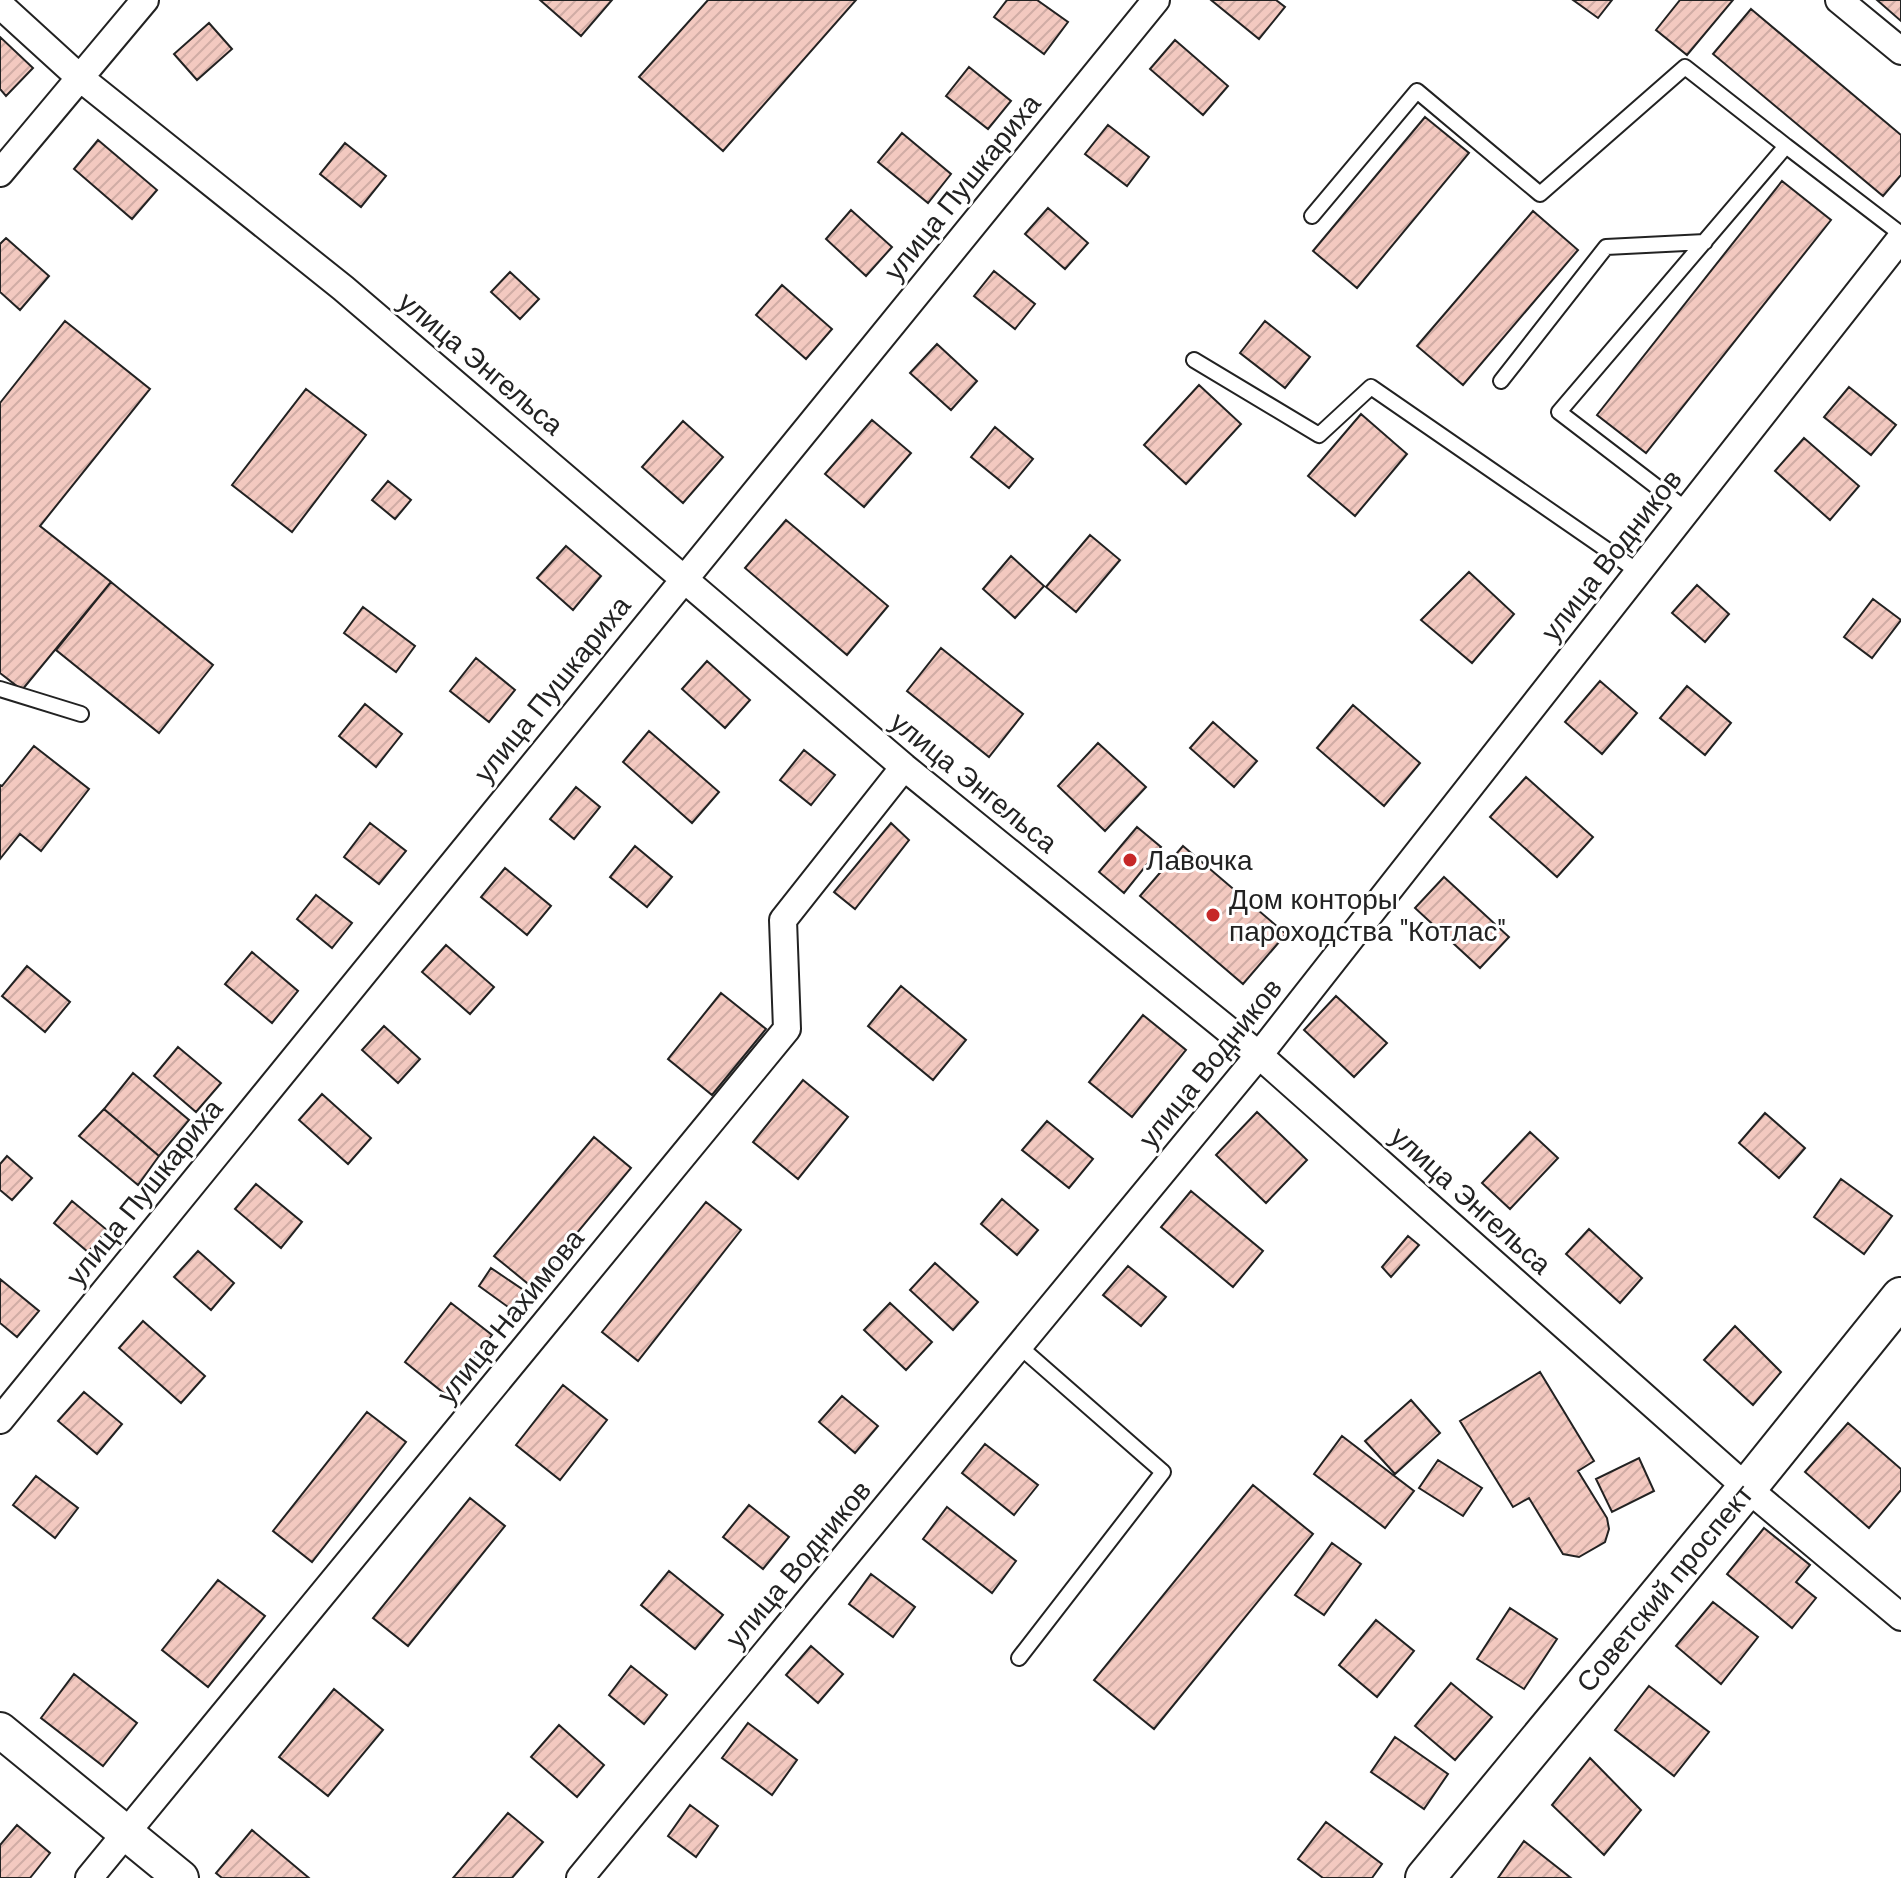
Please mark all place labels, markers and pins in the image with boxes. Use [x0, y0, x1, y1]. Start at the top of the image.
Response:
place label: Лавочка [1146, 842, 1253, 879]
marker: Лавочка [1121, 851, 1139, 869]
place label: Дом конторы пароходства "Котлас" [1229, 881, 1506, 950]
marker: Дом конторы пароходства "Котлас" [1204, 906, 1222, 924]

